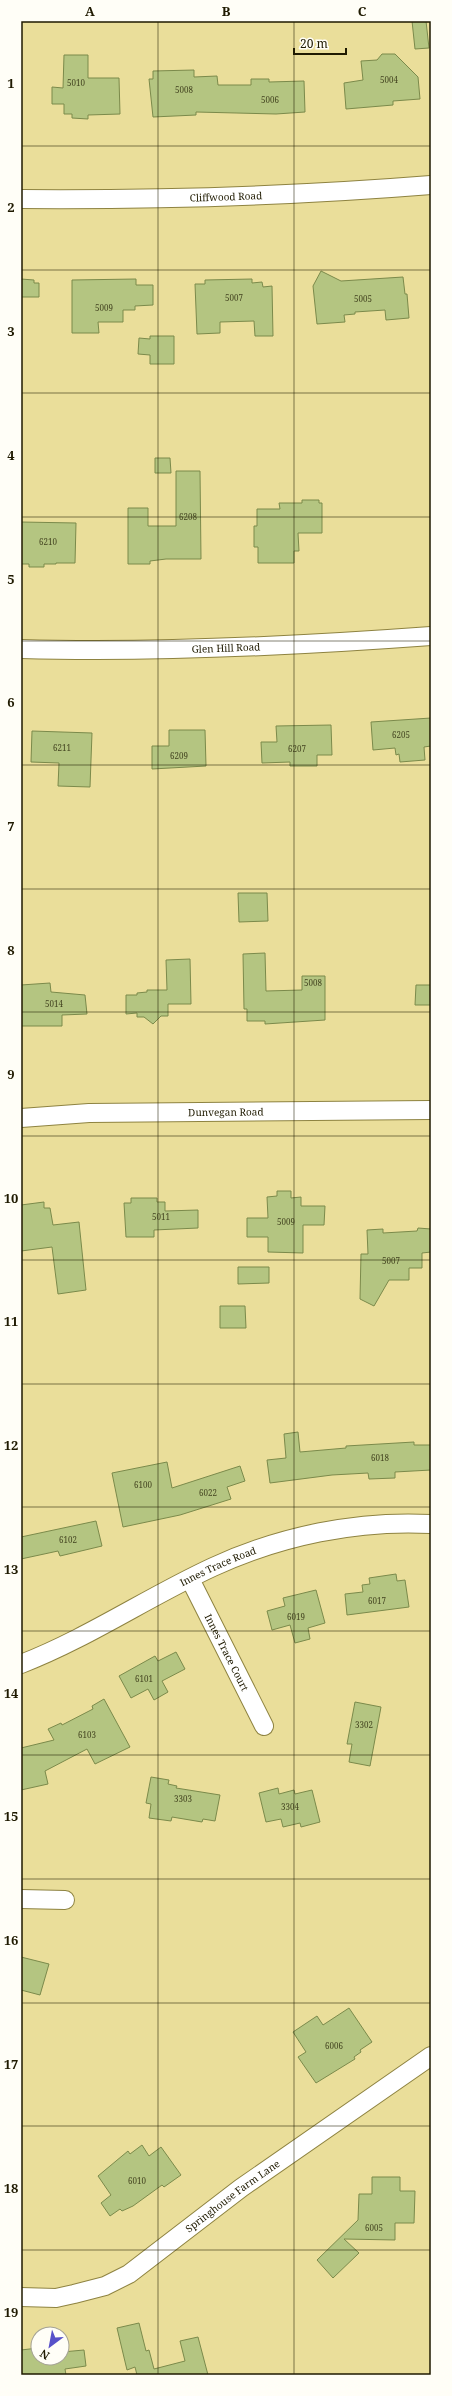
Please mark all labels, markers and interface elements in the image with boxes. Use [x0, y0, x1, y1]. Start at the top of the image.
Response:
text: A [85, 2, 95, 20]
text: B [222, 2, 231, 20]
text: C [358, 2, 367, 20]
scale bar [294, 30, 346, 56]
text: 20 m [300, 35, 328, 52]
text: 1 [7, 74, 15, 92]
house number: 5004 [380, 74, 398, 85]
house number: 5010 [67, 77, 85, 88]
house number: 5008 [175, 84, 193, 95]
house number: 5006 [261, 94, 279, 105]
street label: Cliffwood Road [190, 188, 263, 205]
text: 2 [7, 198, 15, 216]
house number: 5007 [225, 292, 243, 303]
house number: 5005 [354, 293, 372, 304]
house number: 5009 [95, 302, 113, 313]
text: 3 [7, 322, 15, 340]
text: 4 [7, 446, 15, 464]
house number: 6208 [179, 511, 197, 522]
house number: 6210 [39, 536, 57, 547]
text: 5 [7, 570, 15, 588]
street label: Glen Hill Road [191, 639, 261, 656]
text: 6 [7, 693, 15, 711]
house number: 6205 [392, 729, 410, 740]
house number: 6211 [53, 742, 71, 753]
house number: 6207 [288, 743, 306, 754]
house number: 6209 [170, 750, 188, 761]
text: 7 [7, 817, 15, 835]
text: 8 [7, 941, 15, 959]
house number: 5008 [304, 977, 322, 988]
house number: 5014 [45, 998, 63, 1009]
text: 9 [7, 1065, 15, 1083]
street label: Dunvegan Road [188, 1104, 264, 1119]
text: 10 [4, 1189, 18, 1207]
house number: 5011 [152, 1211, 170, 1222]
house number: 5009 [277, 1216, 295, 1227]
house number: 5007 [382, 1255, 400, 1266]
text: 11 [4, 1312, 18, 1330]
text: 12 [4, 1436, 18, 1454]
house number: 6018 [371, 1452, 389, 1463]
house number: 6100 [134, 1479, 152, 1490]
house number: 6022 [199, 1487, 217, 1498]
house number: 6102 [59, 1534, 77, 1545]
street label: Innes Trace Road [177, 1543, 258, 1589]
text: 13 [4, 1560, 18, 1578]
house number: 6017 [368, 1595, 386, 1606]
street label: Innes Trace Court [202, 1611, 252, 1694]
house number: 6019 [287, 1611, 305, 1622]
house number: 6101 [135, 1673, 153, 1684]
text: 14 [4, 1684, 19, 1702]
house number: 3302 [355, 1719, 373, 1730]
house number: 6103 [78, 1729, 96, 1740]
house number: 3303 [174, 1793, 192, 1804]
house number: 3304 [281, 1801, 299, 1812]
text: 15 [4, 1807, 18, 1825]
text: 16 [4, 1931, 18, 1949]
house number: 6006 [325, 2040, 343, 2051]
text: 17 [4, 2055, 18, 2073]
street label: Springhouse Farm Lane [182, 2156, 282, 2235]
house number: 6010 [128, 2175, 146, 2186]
text: 18 [4, 2179, 18, 2197]
house number: 6005 [365, 2222, 383, 2233]
text: 19 [4, 2303, 18, 2321]
north arrow [30, 2326, 70, 2366]
text: N [37, 2346, 52, 2364]

